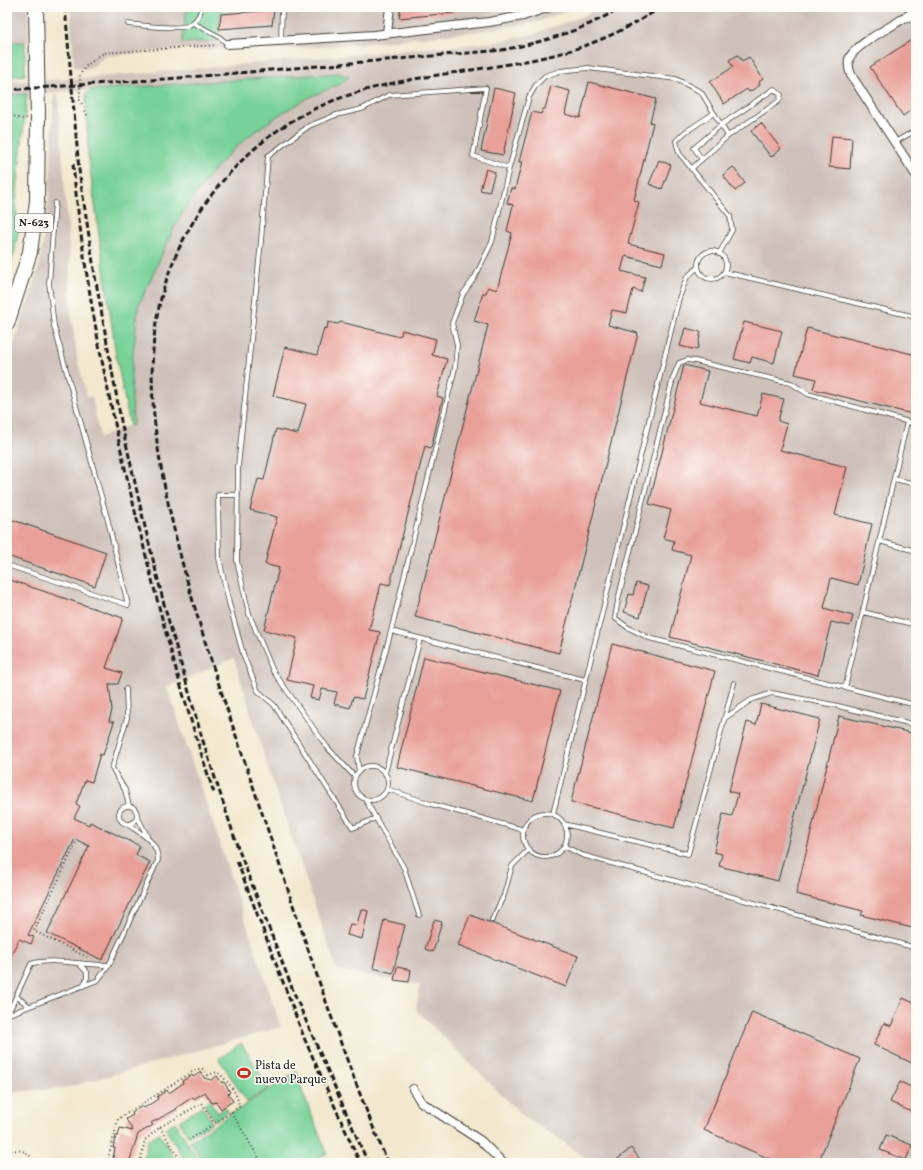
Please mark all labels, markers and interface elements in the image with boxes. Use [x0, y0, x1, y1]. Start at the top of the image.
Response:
road number: N-623 [15, 214, 53, 232]
place label: Pista de nuevo Parque [255, 1058, 327, 1088]
sports icon: Pista de nuevo Parque [236, 1065, 252, 1081]

